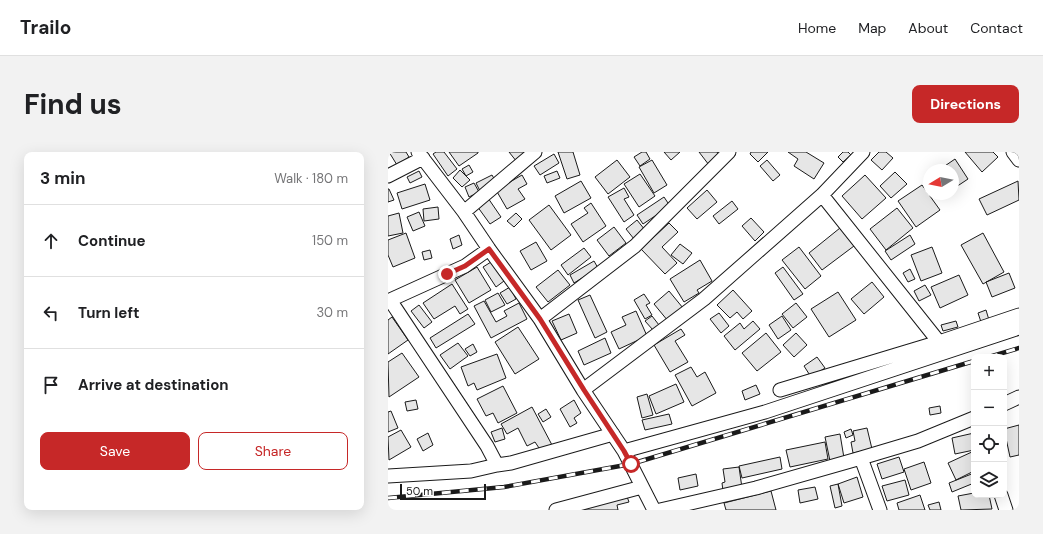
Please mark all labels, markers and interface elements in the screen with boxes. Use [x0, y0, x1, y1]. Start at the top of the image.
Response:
text: Trailo [20, 15, 71, 40]
text: Home [798, 19, 836, 37]
text: Map [858, 19, 886, 37]
text: About [908, 19, 948, 37]
text: Contact [970, 19, 1023, 37]
button: Directions [912, 85, 1019, 123]
text: Find us [24, 86, 122, 123]
north arrow [923, 164, 959, 200]
text: 3 min [40, 167, 85, 189]
text: Walk · 180 m [274, 170, 348, 187]
icon: ahead [40, 230, 62, 252]
text: Continue [78, 231, 146, 251]
text: 150 m [312, 232, 348, 249]
route end [438, 265, 456, 283]
icon: left [40, 302, 62, 324]
text: Turn left [78, 303, 139, 323]
text: 30 m [316, 304, 348, 321]
map controls [971, 354, 1007, 498]
button: + [971, 354, 1007, 390]
icon: arrive [40, 374, 62, 396]
text: Arrive at destination [78, 375, 229, 395]
button: − [971, 390, 1007, 426]
button: locate [971, 426, 1007, 462]
button: Save [40, 432, 190, 470]
button: Share [198, 432, 348, 470]
route start [622, 455, 640, 473]
button: layers [971, 462, 1007, 498]
scale bar [400, 482, 486, 501]
text: 50 m [406, 484, 433, 498]

